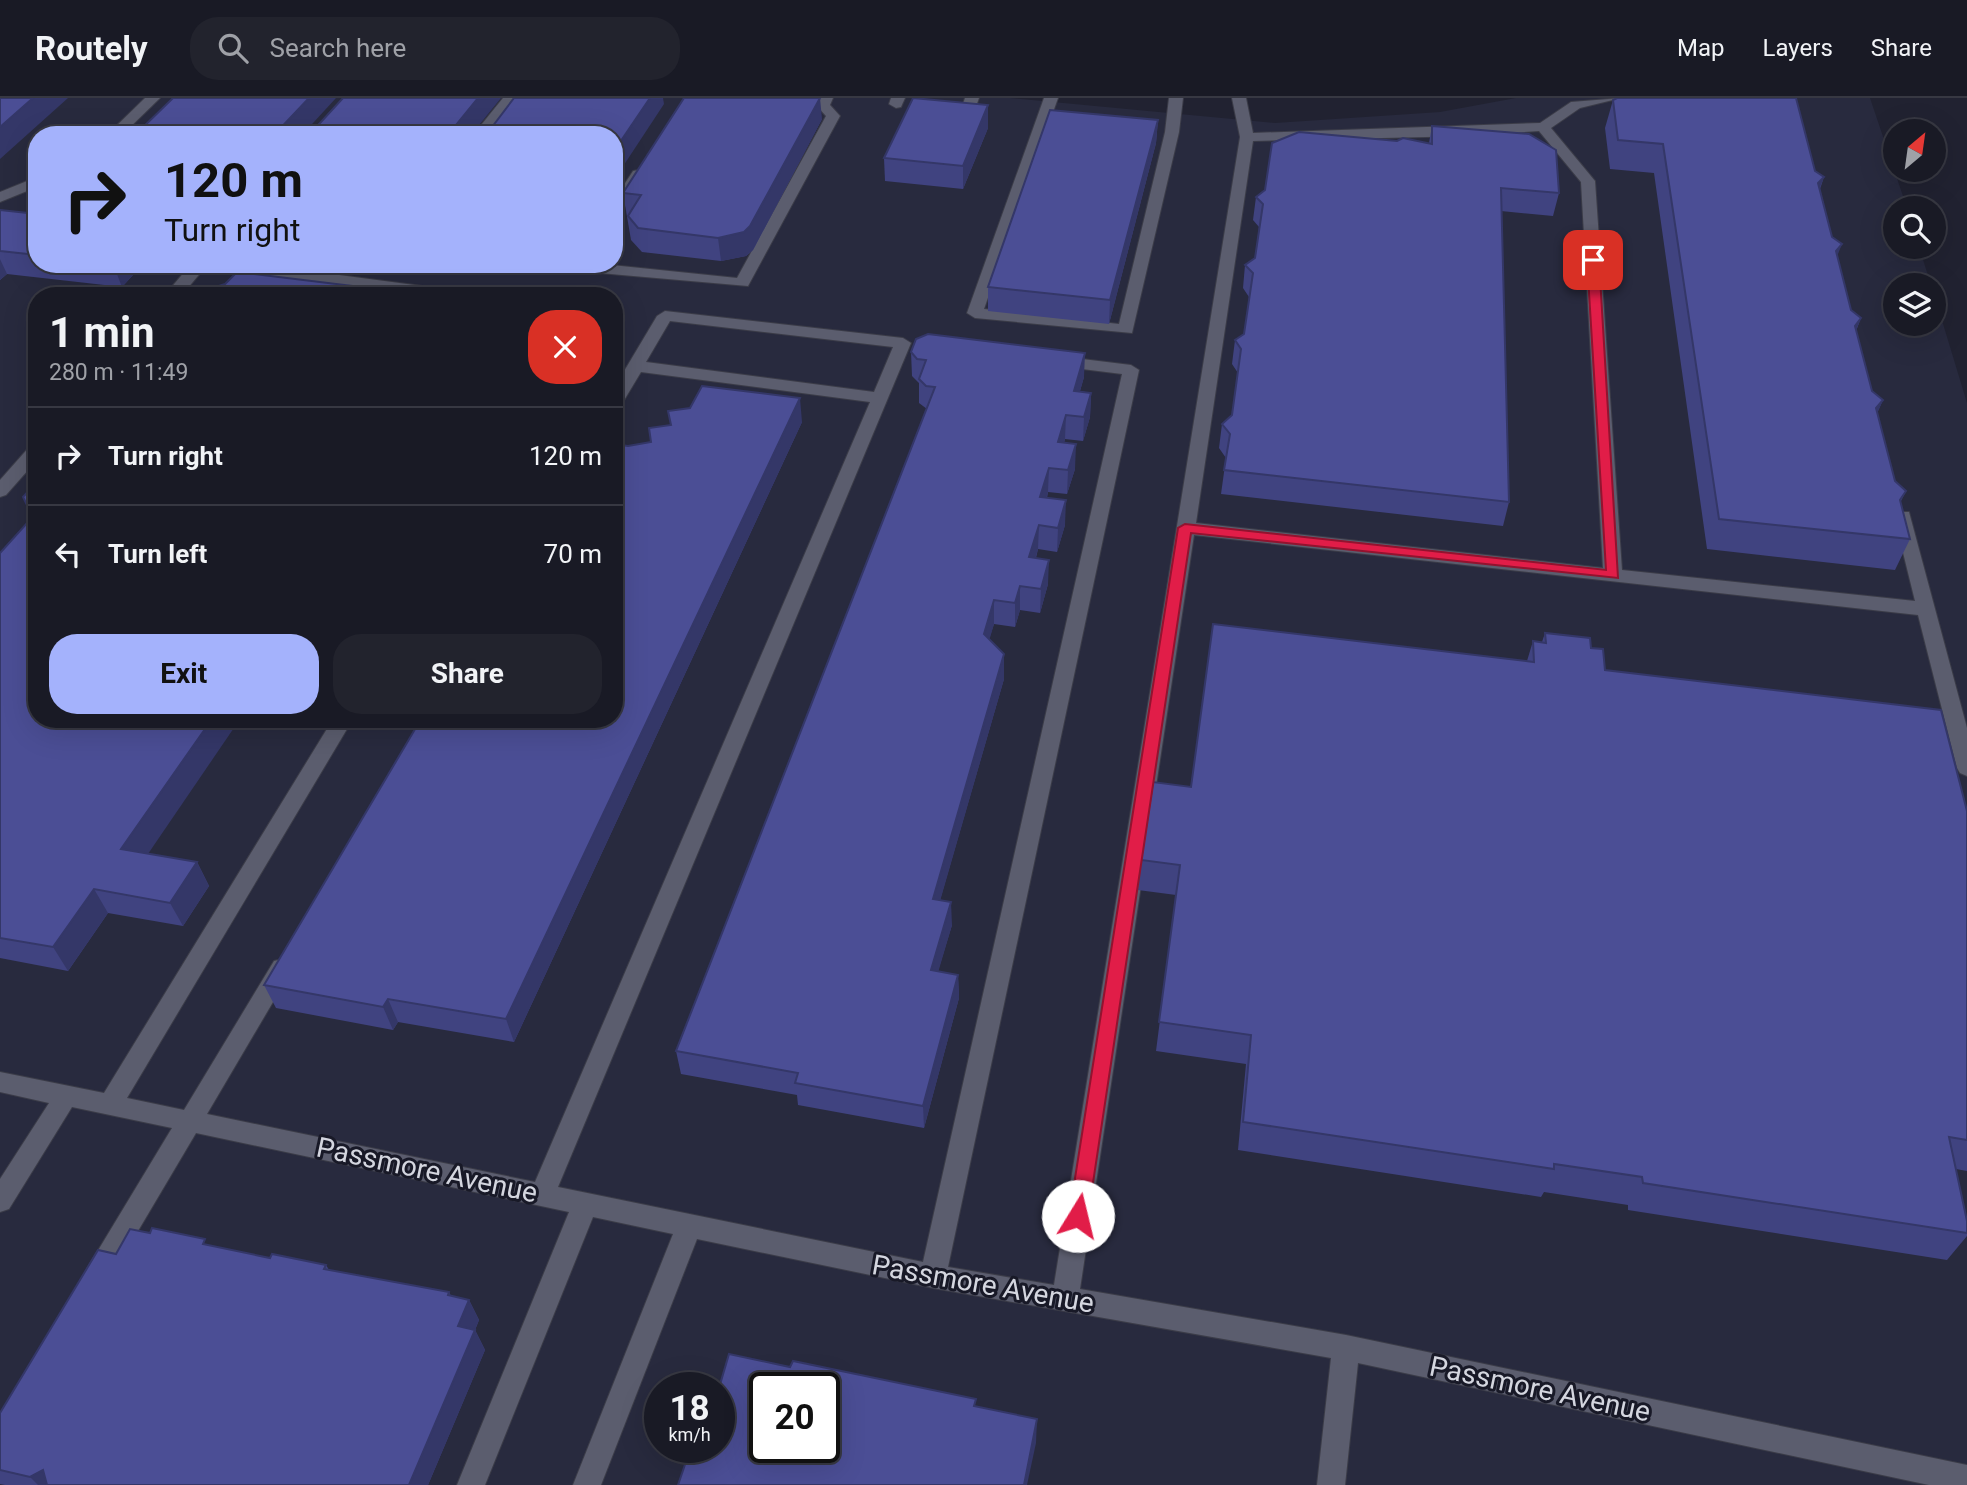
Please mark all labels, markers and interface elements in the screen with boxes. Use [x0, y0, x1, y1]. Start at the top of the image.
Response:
search box [190, 17, 680, 80]
text: Routely [35, 29, 148, 68]
icon: search [214, 29, 252, 67]
text: Search here [270, 33, 406, 63]
text: Map [1677, 34, 1725, 62]
text: Layers [1763, 34, 1833, 62]
text: Share [1871, 34, 1932, 62]
north arrow [1883, 119, 1946, 182]
map controls [1883, 119, 1946, 336]
text: 120 m [164, 152, 303, 209]
icon: right [49, 154, 140, 245]
button: search [1883, 196, 1946, 259]
text: Turn right [164, 211, 300, 249]
pin [1563, 230, 1623, 290]
icon: arrive [1574, 241, 1612, 279]
button: layers [1883, 273, 1946, 336]
text: 1 min [49, 308, 155, 357]
button: close [528, 310, 602, 384]
text: 280 m · 11:49 [49, 359, 188, 386]
icon: right [49, 437, 87, 475]
text: Turn right [108, 441, 223, 471]
text: 120 m [529, 441, 602, 471]
icon: left [49, 535, 87, 573]
text: Turn left [108, 539, 207, 569]
text: 70 m [544, 539, 602, 569]
button: Exit [49, 634, 319, 714]
button: Share [333, 634, 602, 714]
street label: Passmore Avenue [314, 1130, 540, 1210]
position arrow [1041, 1179, 1115, 1253]
street label: Passmore Avenue [869, 1248, 1097, 1320]
street label: Passmore Avenue [1427, 1349, 1653, 1429]
speed limit sign: 20 [749, 1372, 840, 1463]
text: 18 [669, 1388, 710, 1429]
text: km/h [668, 1424, 711, 1445]

